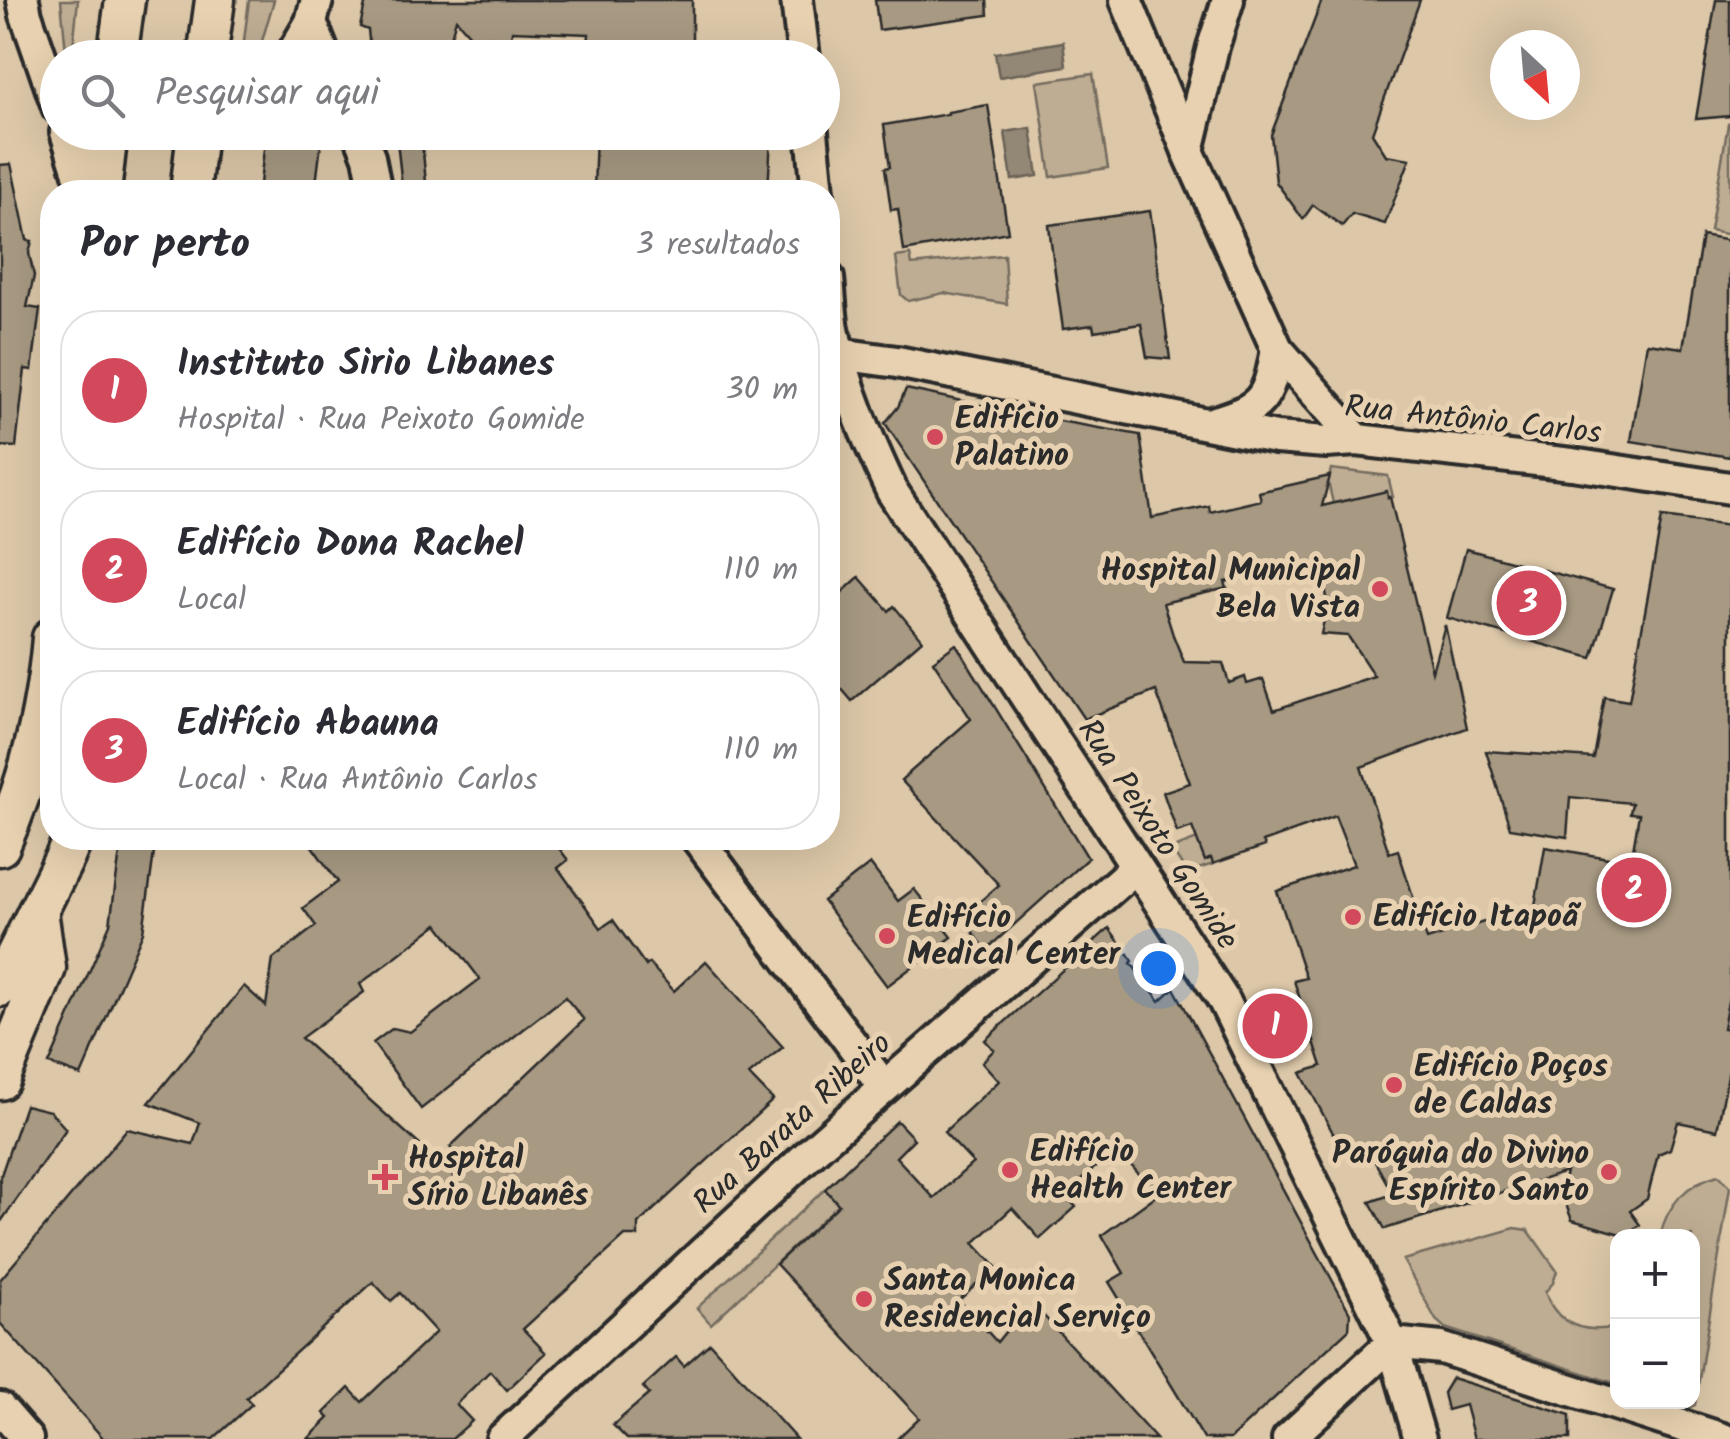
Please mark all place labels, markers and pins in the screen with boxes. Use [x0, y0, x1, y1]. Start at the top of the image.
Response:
place label: Edifício Palatino [955, 394, 1069, 482]
marker: Edifício Palatino [924, 426, 946, 448]
place label: Hospital Municipal Bela Vista [1101, 546, 1360, 634]
pin: 3 [1496, 566, 1562, 640]
marker: Hospital Municipal Bela Vista [1369, 578, 1391, 600]
pin: 2 [1602, 852, 1666, 928]
place label: Edifício Itapoã [1373, 892, 1582, 943]
place label: Edifício Medical Center [907, 893, 1121, 981]
marker: Edifício Itapoã [1342, 906, 1364, 928]
marker: Edifício Medical Center [876, 925, 898, 947]
pin: 1 [1242, 988, 1308, 1064]
place label: Edifício Poços de Caldas [1414, 1042, 1608, 1130]
marker: Edifício Poços de Caldas [1383, 1074, 1405, 1096]
place label: Edifício Health Center [1030, 1127, 1232, 1215]
place label: Paróquia do Divino Espírito Santo [1332, 1129, 1589, 1217]
place label: Hospital Sírio Libanês [408, 1134, 588, 1222]
marker: Edifício Health Center [999, 1159, 1021, 1181]
marker: Paróquia do Divino Espírito Santo [1598, 1161, 1620, 1183]
marker: Hospital Sírio Libanês [372, 1164, 398, 1190]
place label: Santa Monica Residencial Serviço [884, 1256, 1151, 1344]
marker: Santa Monica Residencial Serviço [853, 1288, 875, 1310]

